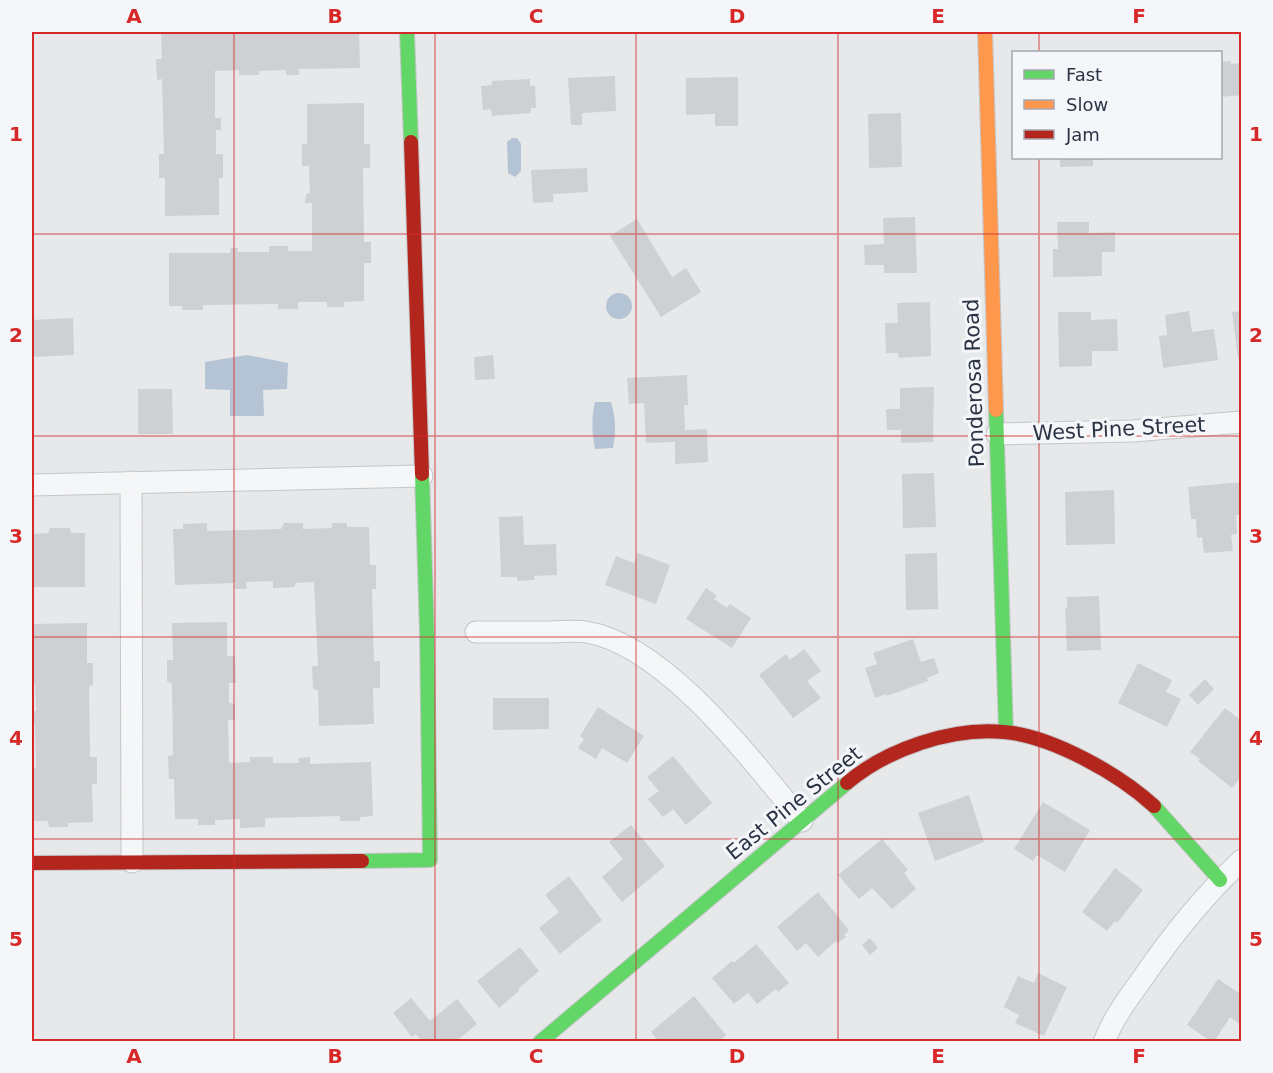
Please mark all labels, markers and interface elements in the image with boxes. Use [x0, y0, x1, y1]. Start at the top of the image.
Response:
text: A [126, 4, 142, 28]
text: B [327, 4, 343, 28]
text: C [529, 4, 543, 28]
text: D [729, 4, 745, 28]
text: E [931, 4, 945, 28]
text: F [1132, 4, 1146, 28]
legend [1012, 51, 1222, 159]
text: Fast [1066, 64, 1102, 85]
text: Slow [1066, 94, 1108, 115]
text: 1 [9, 122, 23, 146]
text: 1 [1249, 122, 1263, 146]
text: Jam [1065, 124, 1100, 145]
street label: Ponderosa Road [959, 298, 989, 468]
text: 2 [9, 323, 23, 347]
text: 2 [1249, 323, 1263, 347]
street label: West Pine Street [1032, 412, 1206, 446]
text: 3 [9, 524, 23, 548]
text: 3 [1249, 524, 1263, 548]
text: 4 [9, 726, 23, 750]
text: 4 [1249, 726, 1263, 750]
street label: East Pine Street [722, 741, 866, 865]
text: 5 [9, 927, 23, 951]
text: 5 [1249, 927, 1263, 951]
text: A [126, 1044, 142, 1068]
text: B [327, 1044, 343, 1068]
text: C [529, 1044, 543, 1068]
text: D [729, 1044, 745, 1068]
text: E [931, 1044, 945, 1068]
text: F [1132, 1044, 1146, 1068]

